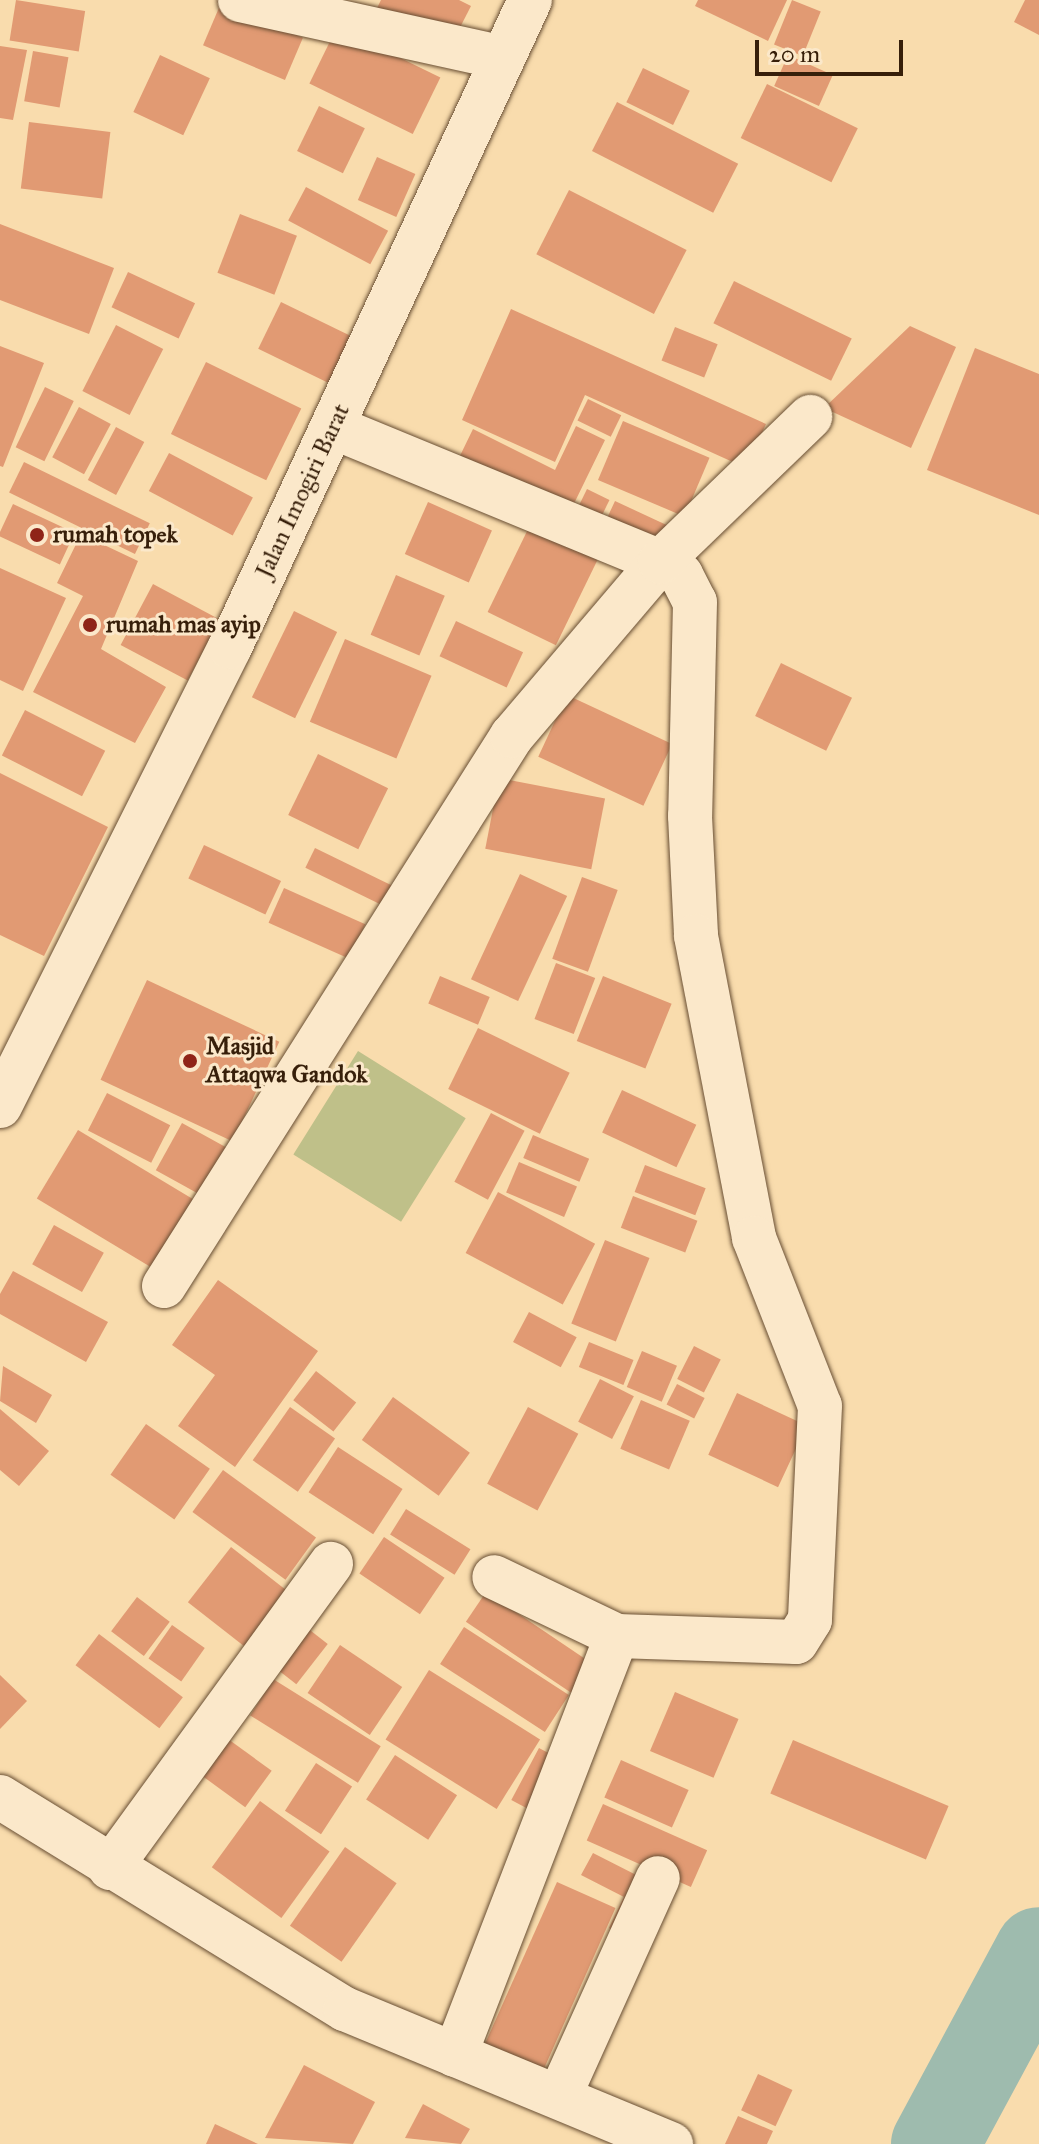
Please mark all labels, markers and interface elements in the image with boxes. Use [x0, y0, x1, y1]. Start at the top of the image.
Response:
scale bar [759, 24, 907, 74]
text: 20 m [769, 39, 820, 69]
street label: Jalan Imogiri Barat [250, 399, 356, 583]
place label: rumah topek [53, 521, 178, 549]
marker: rumah topek [28, 526, 46, 544]
place label: rumah mas ayip [106, 611, 261, 639]
marker: rumah mas ayip [81, 616, 99, 634]
place label: Masjid Attaqwa Gandok [206, 1033, 368, 1089]
marker: Masjid Attaqwa Gandok [181, 1052, 199, 1070]

